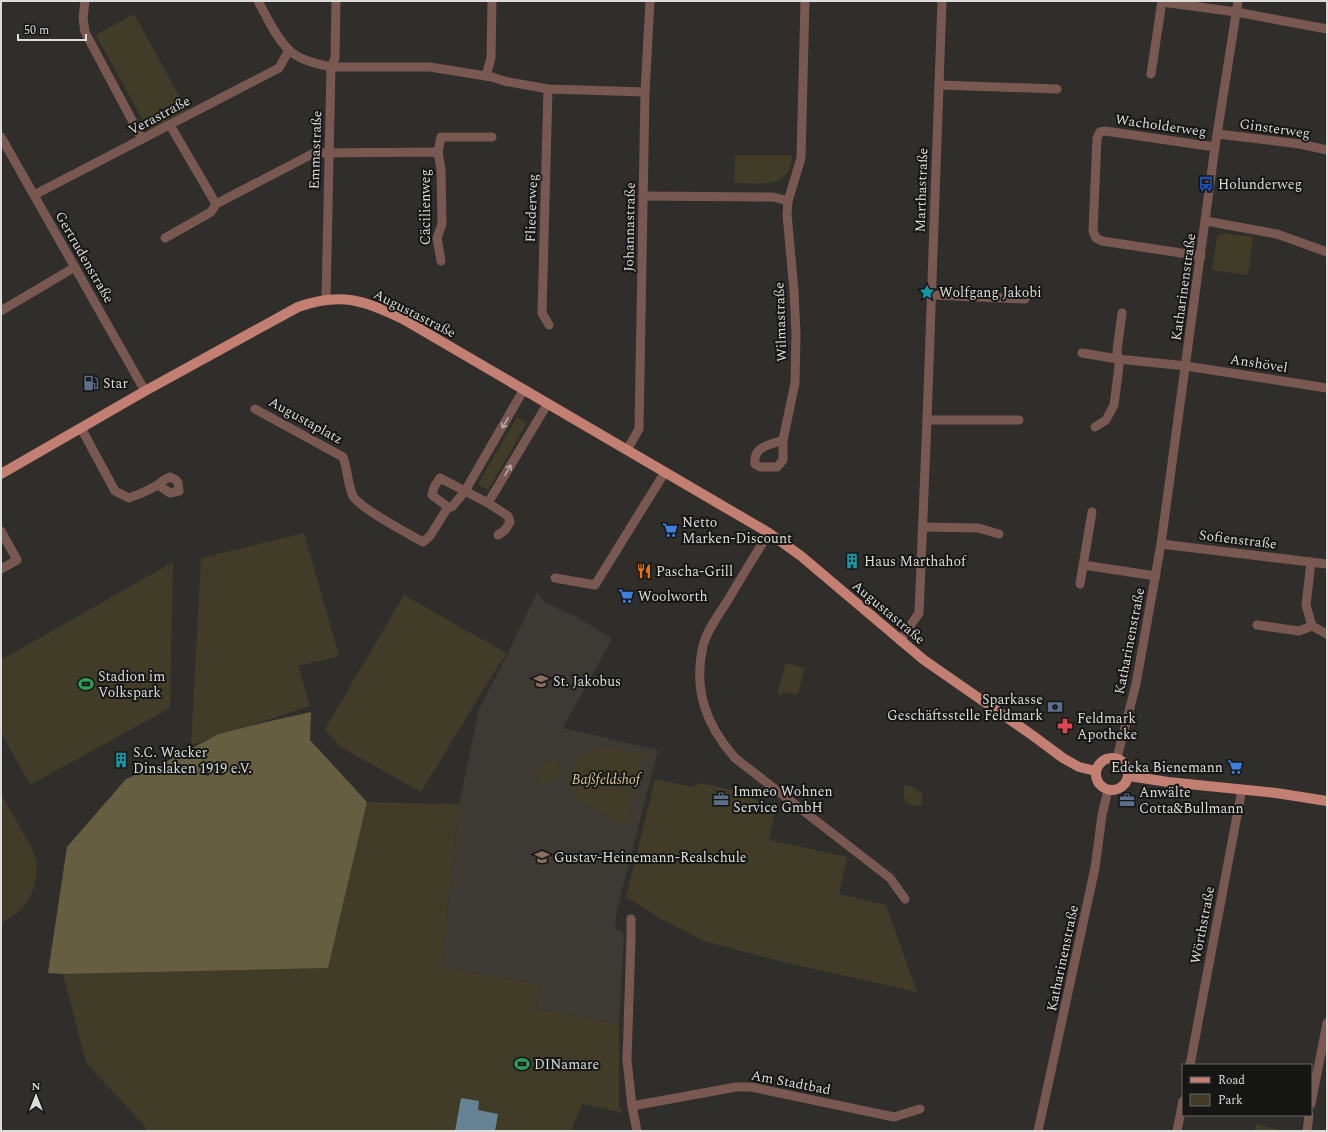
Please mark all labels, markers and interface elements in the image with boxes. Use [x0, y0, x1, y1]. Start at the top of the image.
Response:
scale bar [18, 16, 86, 42]
text: 50 m [24, 21, 49, 40]
street label: Verastraße [124, 90, 194, 141]
street label: Wacholderweg [1114, 109, 1208, 142]
street label: Emmastraße [304, 110, 327, 190]
street label: Ginsterweg [1238, 113, 1312, 144]
street label: Marthastraße [910, 147, 933, 233]
street label: Cäcilienweg [415, 169, 436, 245]
street label: Fliederweg [520, 173, 543, 243]
place label: Holunderweg [1218, 174, 1302, 195]
bus stop icon: Holunderweg [1197, 175, 1215, 193]
street label: Johannastraße [618, 182, 641, 272]
street label: Gertrudenstraße [50, 207, 120, 307]
street label: Katharinenstraße [1166, 232, 1201, 342]
street label: Wilmastraße [769, 282, 792, 362]
place label: Wolfgang Jakobi [939, 282, 1042, 303]
place icon: Wolfgang Jakobi [918, 283, 936, 301]
street label: Augustastraße [370, 284, 460, 343]
street label: Anshövel [1229, 349, 1289, 378]
place label: Star [103, 373, 128, 394]
fuel station icon: Star [82, 374, 100, 392]
street label: Augustaplatz [265, 391, 347, 449]
one-way arrow [500, 417, 508, 429]
one-way arrow [505, 464, 513, 476]
place label: Netto Marken-Discount [682, 512, 792, 549]
supermarket icon: Netto Marken-Discount [661, 521, 679, 539]
street label: Sofienstraße [1198, 524, 1278, 555]
place label: Haus Marthahof [864, 551, 967, 572]
building icon: Haus Marthahof [843, 552, 861, 570]
place label: Pascha-Grill [656, 561, 733, 582]
restaurant icon: Pascha-Grill [635, 562, 653, 580]
street label: Augustastraße [847, 575, 930, 650]
place label: Woolworth [638, 586, 708, 607]
street label: Katharinenstraße [1109, 586, 1150, 696]
supermarket icon: Woolworth [617, 587, 635, 605]
place label: Stadion im Volkspark [98, 666, 165, 703]
place label: St. Jakobus [553, 671, 621, 692]
school or university icon: St. Jakobus [532, 672, 550, 690]
sports icon: Stadion im Volkspark [77, 675, 95, 693]
place label: Sparkasse Geschäftsstelle Feldmark [887, 689, 1043, 726]
bank icon: Sparkasse Geschäftsstelle Feldmark [1046, 698, 1064, 716]
place label: Feldmark Apotheke [1077, 708, 1137, 745]
pharmacy icon: Feldmark Apotheke [1056, 717, 1074, 735]
place label: S.C. Wacker Dinslaken 1919 e.V. [133, 742, 252, 779]
building icon: S.C. Wacker Dinslaken 1919 e.V. [112, 751, 130, 769]
place label: Edeka Bienemann [1111, 757, 1223, 778]
supermarket icon: Edeka Bienemann [1226, 758, 1244, 776]
park label: Baßfeldshof [572, 769, 643, 790]
place label: Immeo Wohnen Service GmbH [733, 781, 833, 818]
place label: Anwälte Cotta&Bullmann [1139, 782, 1244, 819]
office icon: Immeo Wohnen Service GmbH [712, 790, 730, 808]
office icon: Anwälte Cotta&Bullmann [1118, 791, 1136, 809]
place label: Gustav-Heinemann-Realschule [554, 847, 747, 868]
school or university icon: Gustav-Heinemann-Realschule [533, 848, 551, 866]
street label: Wörthstraße [1185, 884, 1220, 966]
street label: Katharinenstraße [1041, 903, 1084, 1013]
place label: DINamare [534, 1054, 600, 1075]
sports icon: DINamare [513, 1055, 531, 1073]
street label: Am Stadtbad [749, 1064, 833, 1101]
legend [1182, 1064, 1312, 1116]
text: Road [1218, 1071, 1245, 1090]
north arrow [16, 1076, 56, 1116]
text: N [32, 1078, 41, 1095]
text: Park [1218, 1091, 1243, 1110]

